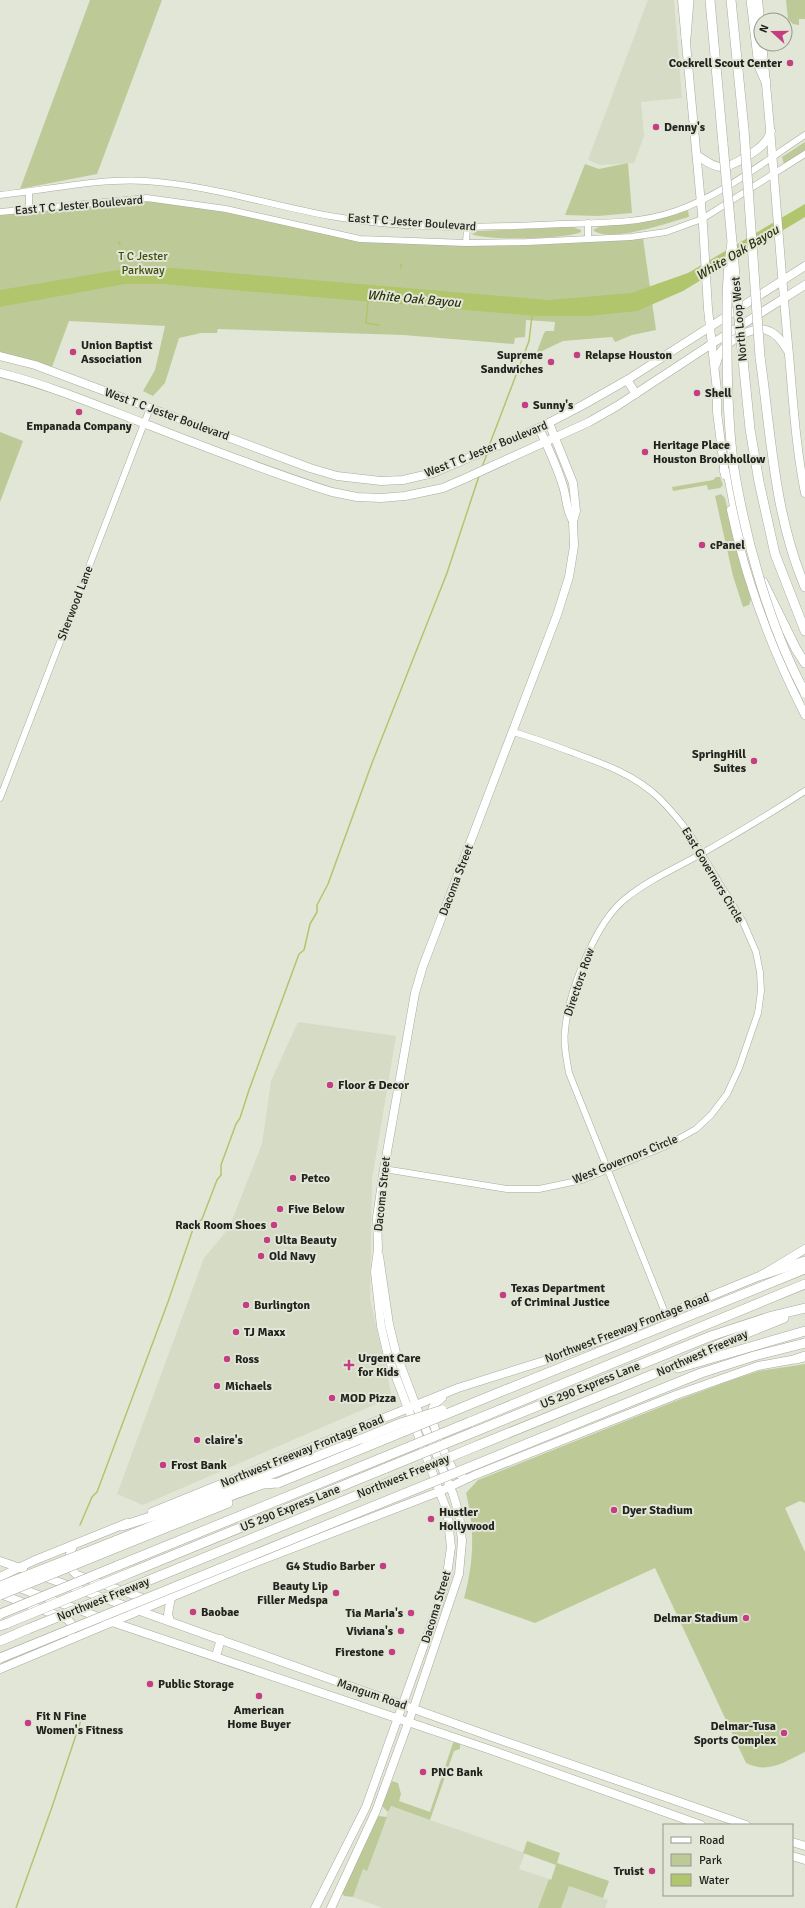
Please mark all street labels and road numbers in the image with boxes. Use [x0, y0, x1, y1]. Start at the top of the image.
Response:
street label: East T C Jester Boulevard [14, 192, 144, 219]
street label: East T C Jester Boulevard [347, 211, 477, 234]
street label: North Loop West [728, 276, 751, 362]
street label: West T C Jester Boulevard [102, 385, 231, 444]
street label: West T C Jester Boulevard [422, 418, 550, 481]
street label: Sherwood Lane [54, 564, 97, 643]
street label: East Governors Circle [678, 825, 747, 926]
street label: Dacoma Street [436, 842, 477, 918]
street label: Directors Row [561, 946, 598, 1018]
street label: West Governors Circle [570, 1131, 680, 1187]
street label: Dacoma Street [371, 1156, 394, 1232]
street label: Northwest Freeway Frontage Road [543, 1290, 711, 1366]
street label: Northwest Freeway [654, 1326, 750, 1380]
street label: US 290 Express Lane [538, 1359, 642, 1412]
street label: Northwest Freeway Frontage Road [218, 1412, 386, 1491]
street label: Northwest Freeway [355, 1451, 452, 1502]
street label: US 290 Express Lane [238, 1482, 342, 1535]
street label: Dacoma Street [418, 1569, 455, 1645]
street label: Northwest Freeway [55, 1574, 152, 1625]
street label: Mangum Road [335, 1675, 409, 1713]

